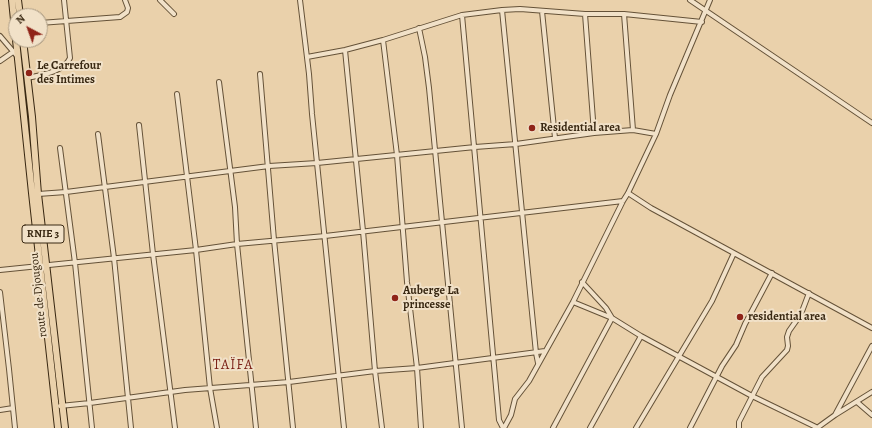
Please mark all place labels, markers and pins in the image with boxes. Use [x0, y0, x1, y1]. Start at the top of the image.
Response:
place label: Le Carrefour des Intimes [37, 59, 101, 87]
marker: Le Carrefour des Intimes [24, 68, 34, 78]
place label: Residential area [540, 121, 620, 135]
marker: Residential area [527, 123, 537, 133]
place label: Auberge La princesse [403, 284, 459, 312]
marker: Auberge La princesse [390, 293, 400, 303]
place label: residential area [748, 310, 826, 324]
marker: residential area [735, 312, 745, 322]

